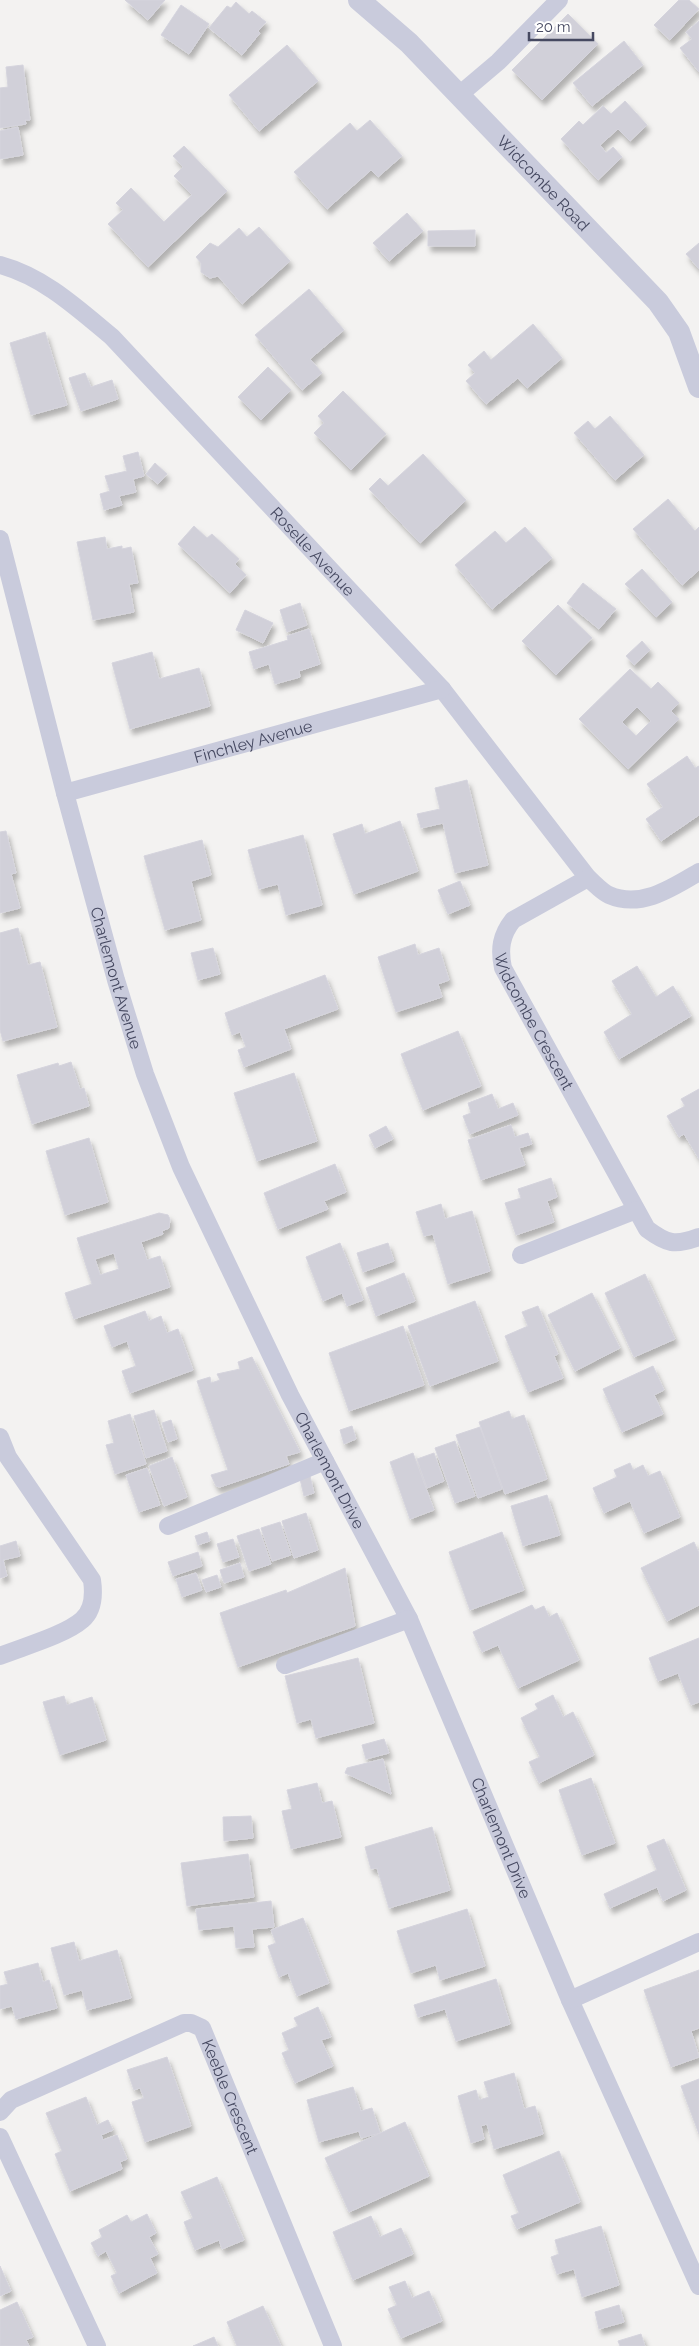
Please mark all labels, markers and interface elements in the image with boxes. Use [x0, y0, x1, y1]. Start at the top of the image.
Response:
scale bar [529, 10, 593, 42]
text: 20 m [536, 18, 571, 36]
street label: Widcombe Road [493, 131, 594, 235]
street label: Roselle Avenue [267, 503, 359, 600]
street label: Finchley Avenue [192, 716, 314, 767]
street label: Charlemont Avenue [87, 905, 146, 1051]
street label: Widcombe Crescent [491, 951, 578, 1094]
street label: Charlemont Drive [291, 1409, 369, 1532]
street label: Charlemont Drive [467, 1774, 535, 1901]
street label: Keeble Crescent [198, 2036, 263, 2158]

